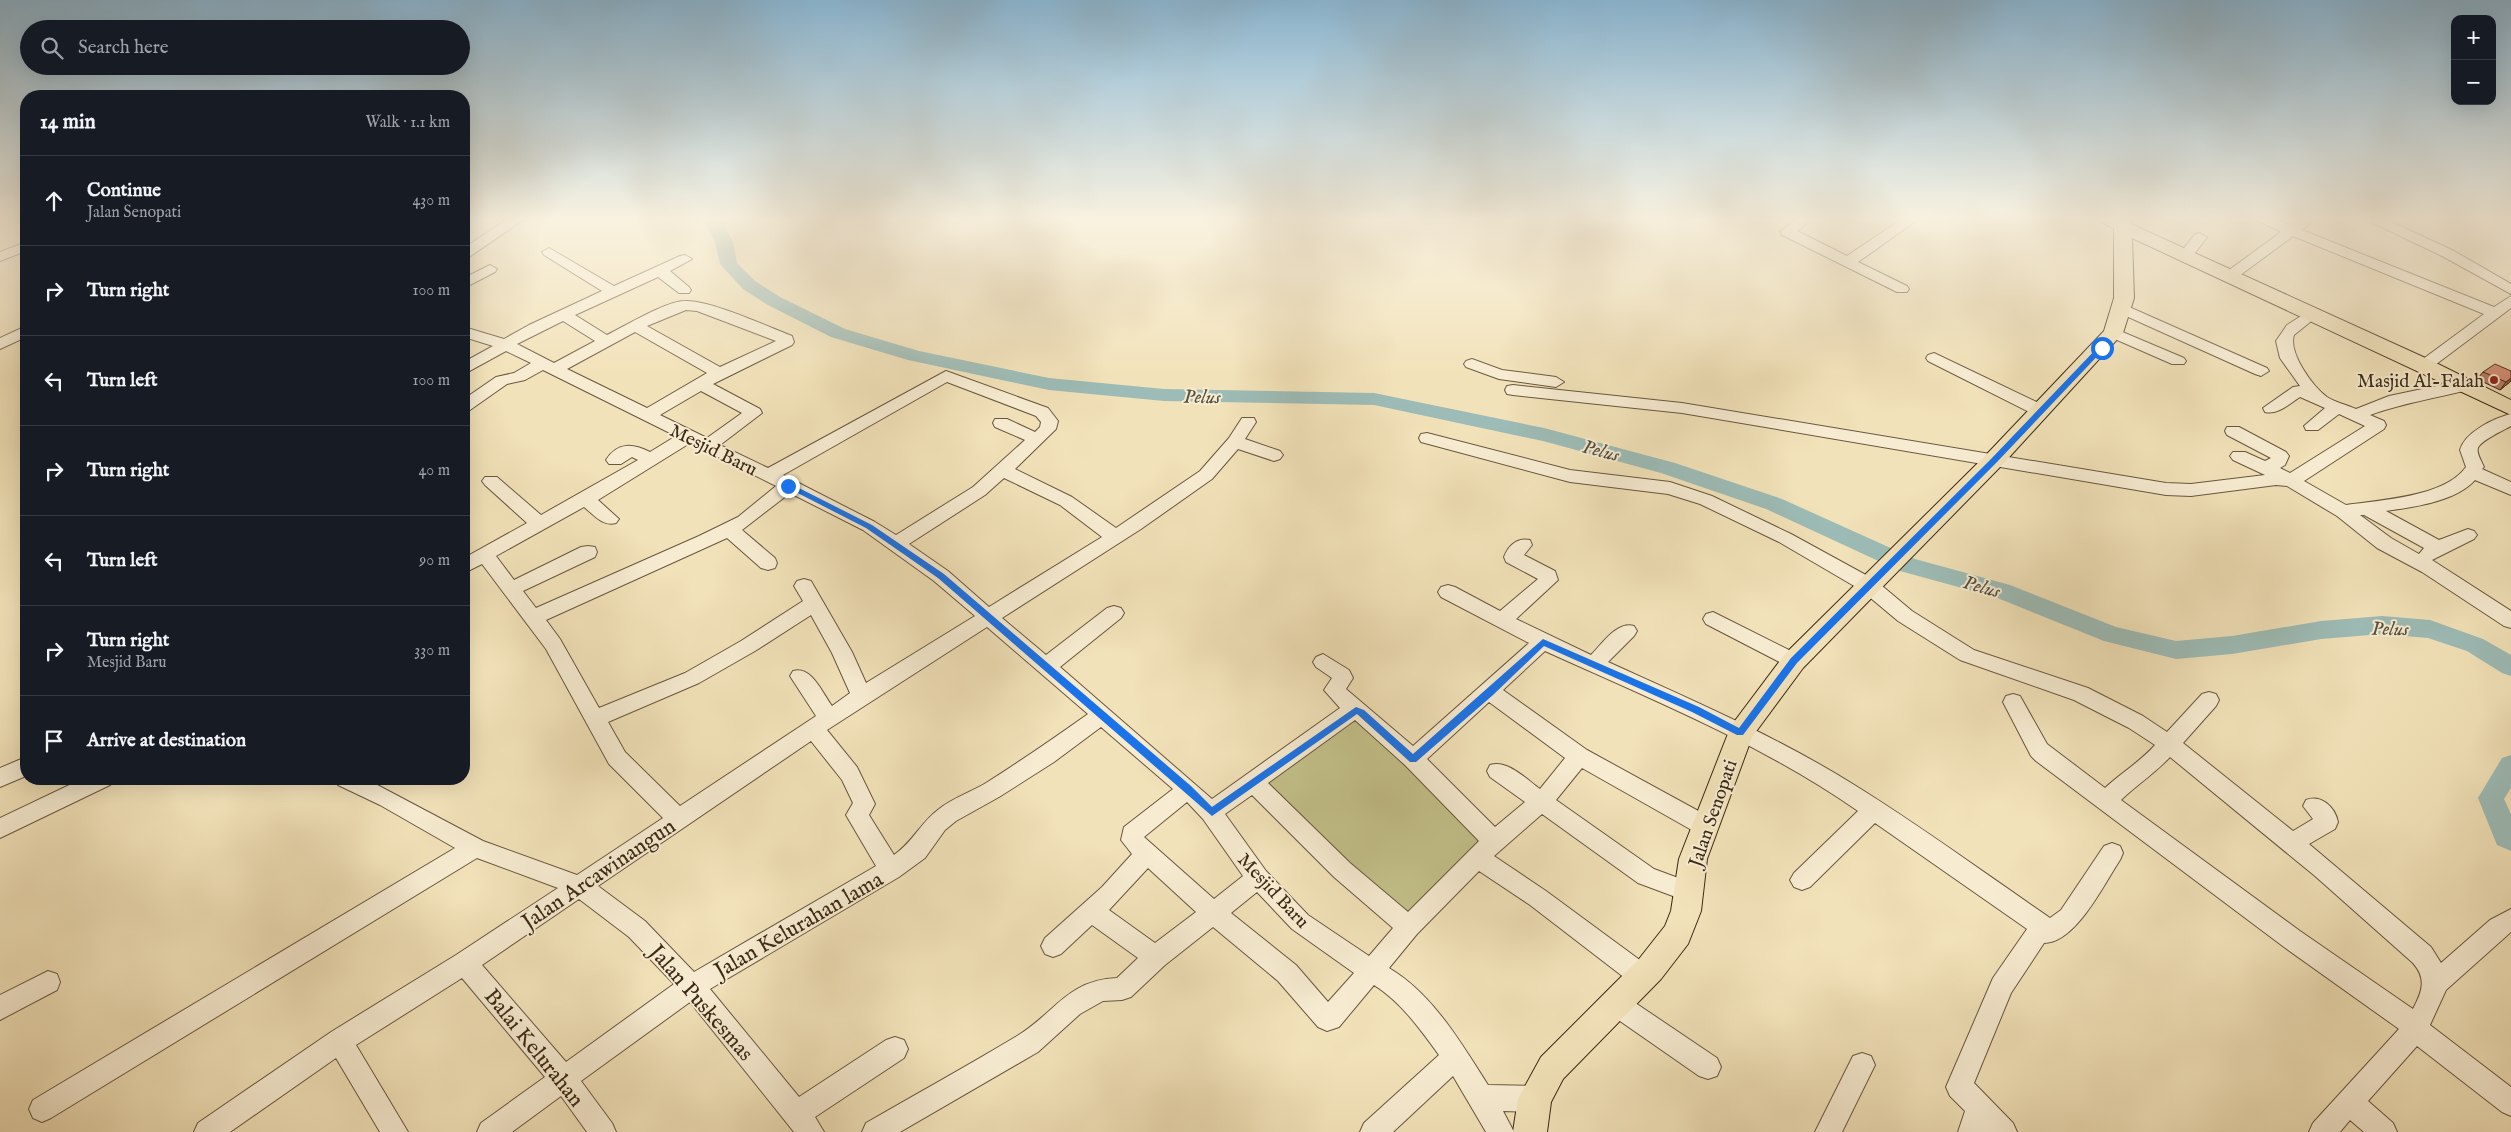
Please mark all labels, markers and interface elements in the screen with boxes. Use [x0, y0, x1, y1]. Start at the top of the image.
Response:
map controls [2451, 15, 2496, 105]
button: + [2451, 15, 2496, 60]
search box [20, 20, 470, 75]
icon: search [38, 34, 66, 62]
text: Search here [78, 36, 169, 60]
button: − [2451, 60, 2496, 105]
text: 14 min [40, 109, 96, 136]
text: Walk · 1.1 km [366, 113, 450, 133]
text: Continue [87, 179, 161, 203]
icon: ahead [40, 187, 68, 215]
text: 430 m [412, 191, 450, 211]
text: Jalan Senopati [87, 203, 181, 223]
icon: right [40, 277, 68, 305]
text: Turn right [87, 279, 169, 303]
text: 100 m [413, 281, 450, 301]
route start [2091, 337, 2114, 360]
icon: left [40, 367, 68, 395]
text: Turn left [87, 369, 158, 393]
place label: Masjid Al-Falah [2357, 370, 2484, 394]
text: 100 m [413, 371, 450, 391]
marker: Masjid Al-Falah [2488, 374, 2500, 386]
water label: Pelus [1183, 385, 1221, 410]
street label: Mesjid Baru [665, 419, 761, 482]
water label: Pelus [1579, 435, 1622, 468]
icon: right [40, 457, 68, 485]
text: Turn right [87, 459, 169, 483]
text: 40 m [418, 461, 450, 481]
route end [777, 475, 800, 498]
icon: left [40, 547, 68, 575]
text: Turn left [87, 549, 158, 573]
text: 90 m [419, 551, 450, 571]
water label: Pelus [1960, 570, 2003, 605]
water label: Pelus [2371, 617, 2409, 642]
text: Turn right [87, 629, 169, 653]
icon: right [40, 637, 68, 665]
text: 330 m [414, 641, 450, 661]
text: Mesjid Baru [87, 653, 167, 673]
icon: arrive [40, 727, 68, 755]
text: Arrive at destination [87, 729, 246, 753]
street label: Jalan Senopati [1684, 757, 1743, 872]
street label: Jalan Arcawinangun [514, 813, 682, 938]
street label: Mesjid Baru [1232, 849, 1314, 934]
street label: Jalan Kelurahan lama [707, 866, 889, 987]
street label: Jalan Puskesmas [640, 937, 759, 1067]
street label: Balai Kelurahan [477, 983, 590, 1113]

